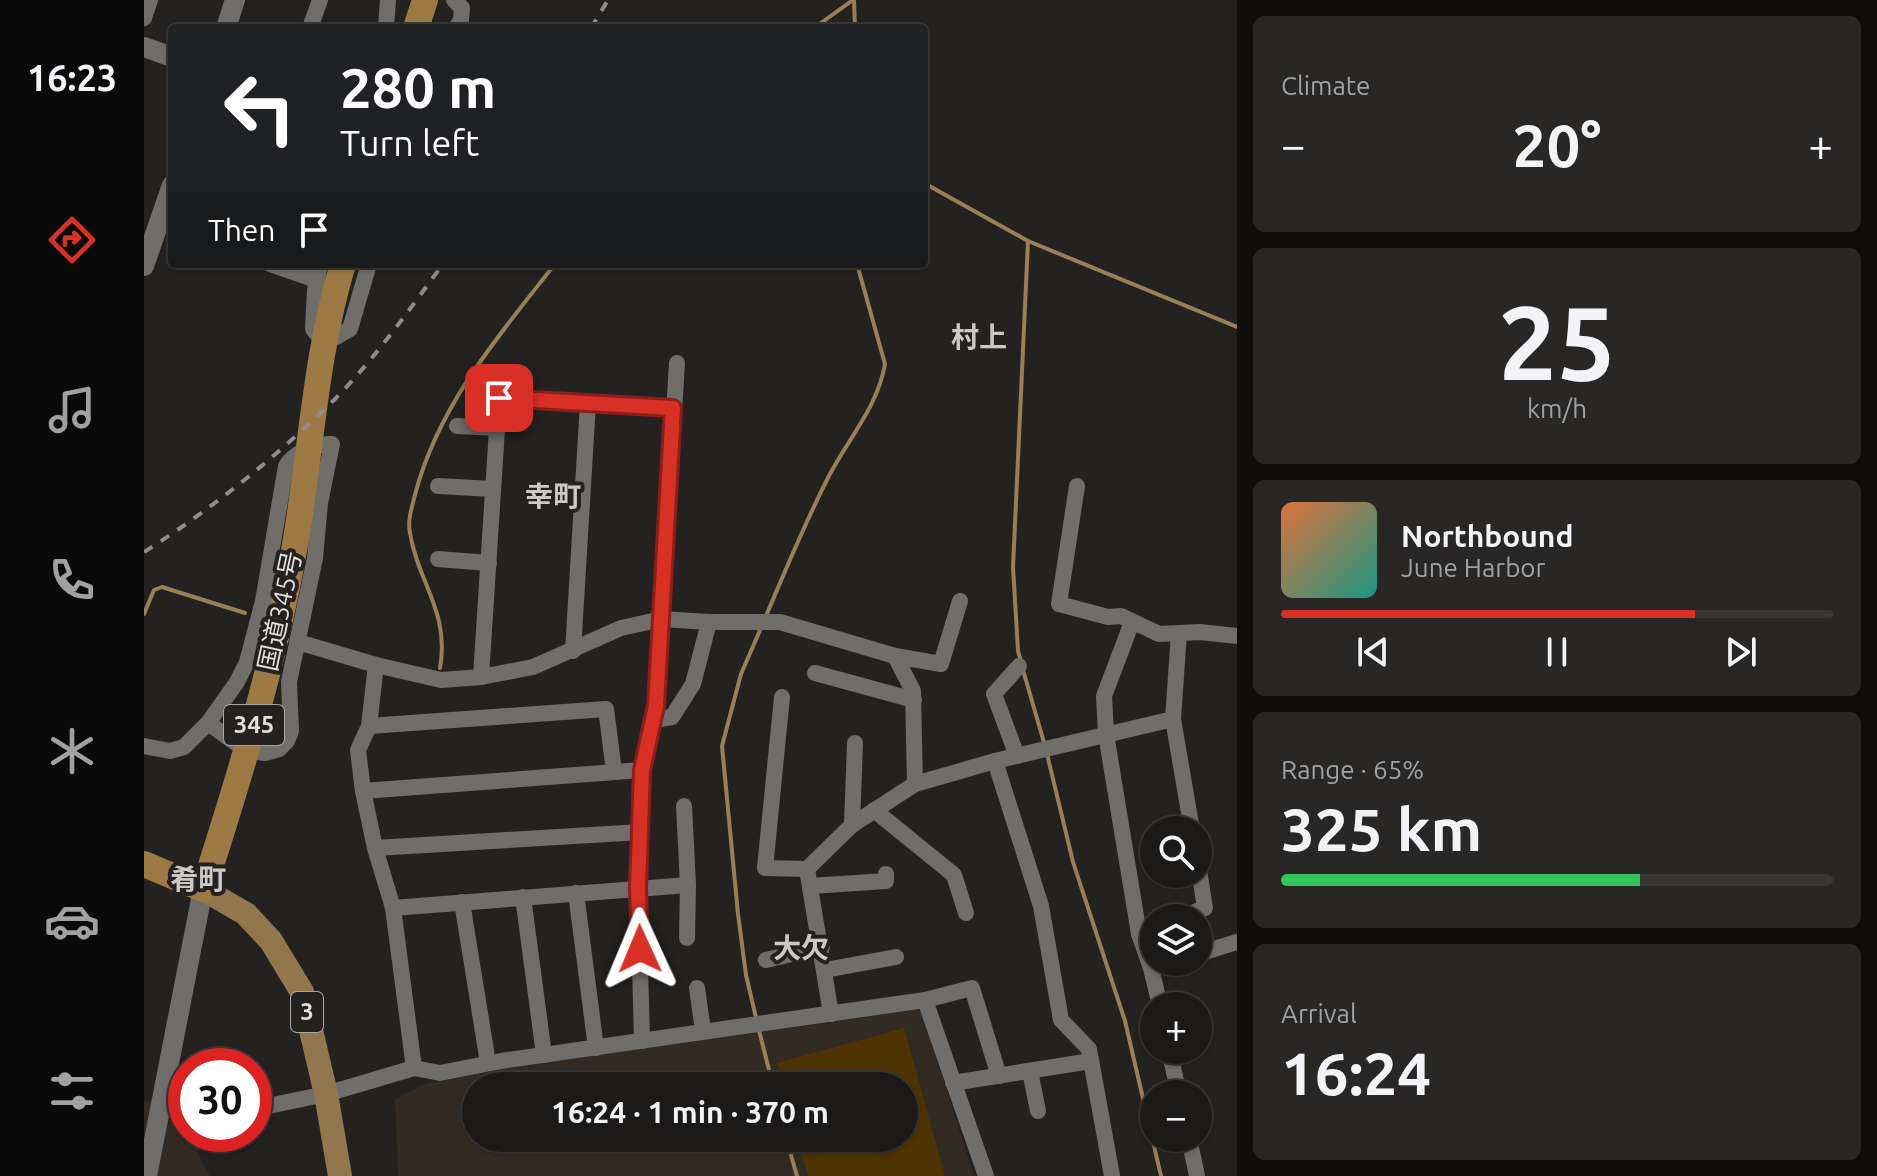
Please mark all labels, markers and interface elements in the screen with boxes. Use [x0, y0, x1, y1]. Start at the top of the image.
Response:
icon: left [208, 56, 312, 160]
text: 280 m [340, 56, 496, 119]
text: 16:23 [27, 57, 117, 98]
text: Climate [1281, 71, 1370, 100]
text: 20° [1513, 111, 1601, 178]
text: − [1281, 120, 1306, 169]
text: + [1808, 120, 1833, 169]
text: Turn left [340, 122, 479, 163]
icon: arrive [292, 208, 336, 252]
icon: directions [44, 212, 100, 268]
text: Then [208, 213, 276, 247]
text: 25 [1498, 283, 1616, 400]
district label: 村上 [951, 321, 1007, 352]
pin [465, 364, 533, 432]
icon: arrive [477, 376, 521, 420]
icon: music [44, 382, 100, 438]
text: km/h [1527, 394, 1587, 423]
district label: 幸町 [525, 480, 581, 511]
text: Northbound [1401, 519, 1573, 553]
street label: 国道345号 [253, 548, 306, 674]
icon: phone [44, 552, 100, 608]
text: June Harbor [1401, 553, 1545, 582]
icon: previous [1351, 630, 1395, 674]
icon: pause [1535, 630, 1579, 674]
icon: next [1719, 630, 1763, 674]
road number: 345 [224, 705, 284, 745]
icon: climate [44, 723, 100, 779]
text: Range · 65% [1281, 755, 1424, 784]
text: 325 km [1281, 795, 1482, 862]
map controls [1140, 816, 1212, 1152]
button: search [1140, 816, 1212, 888]
district label: 肴町 [170, 863, 226, 894]
icon: car [44, 893, 100, 949]
button: layers [1140, 904, 1212, 976]
position arrow [598, 907, 682, 991]
district label: 大欠 [773, 932, 829, 963]
road number: 3 [291, 992, 323, 1032]
button: + [1140, 992, 1212, 1064]
text: Arrival [1281, 999, 1357, 1028]
text: 16:24 [1281, 1039, 1431, 1106]
speed limit sign: 30 [168, 1048, 272, 1152]
icon: filters [44, 1063, 100, 1119]
button: − [1140, 1080, 1212, 1152]
text: 16:24 · 1 min · 370 m [551, 1095, 829, 1129]

